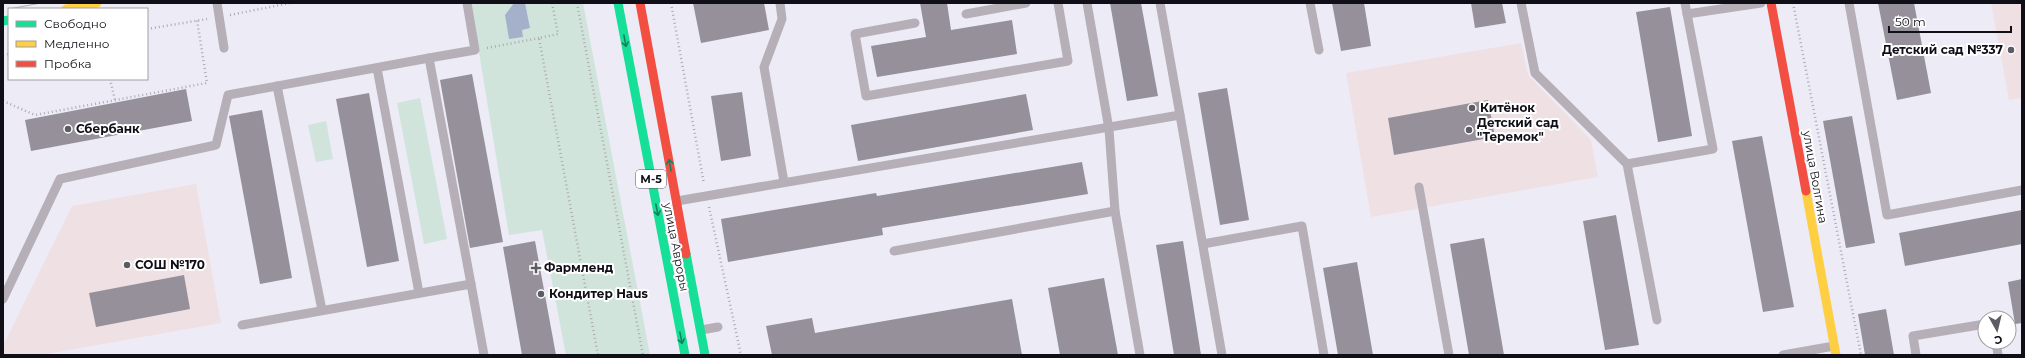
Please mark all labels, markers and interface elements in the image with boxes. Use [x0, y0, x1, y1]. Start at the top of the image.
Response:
legend [8, 8, 148, 80]
scale bar [1889, 8, 2011, 34]
text: 50 m [1895, 14, 1926, 29]
text: Свободно [44, 16, 107, 31]
one-way arrow [621, 34, 629, 47]
text: Медленно [44, 36, 110, 51]
place label: Детский сад №337 [1882, 42, 2004, 57]
marker: Детский сад №337 [2006, 45, 2016, 55]
text: Пробка [44, 56, 92, 71]
place label: Китёнок [1480, 100, 1535, 115]
marker: Китёнок [1467, 103, 1477, 113]
place label: Детский сад "Теремок" [1477, 115, 1559, 144]
place label: Сбербанк [76, 121, 140, 136]
marker: Сбербанк [63, 124, 73, 134]
marker: Детский сад "Теремок" [1464, 125, 1474, 135]
street label: улица Волгина [1800, 128, 1831, 224]
one-way arrow [666, 159, 674, 172]
road number: М-5 [636, 170, 666, 188]
street label: улица Авроры [660, 200, 692, 293]
one-way arrow [653, 203, 661, 216]
place label: СОШ №170 [135, 257, 205, 272]
marker: СОШ №170 [122, 260, 132, 270]
place label: Фармленд [544, 260, 614, 275]
marker: Фармленд [531, 263, 541, 273]
place label: Кондитер Haus [549, 286, 649, 301]
marker: Кондитер Haus [536, 289, 546, 299]
north arrow [1977, 310, 2017, 350]
one-way arrow [678, 331, 686, 344]
text: С [1993, 332, 2003, 347]

